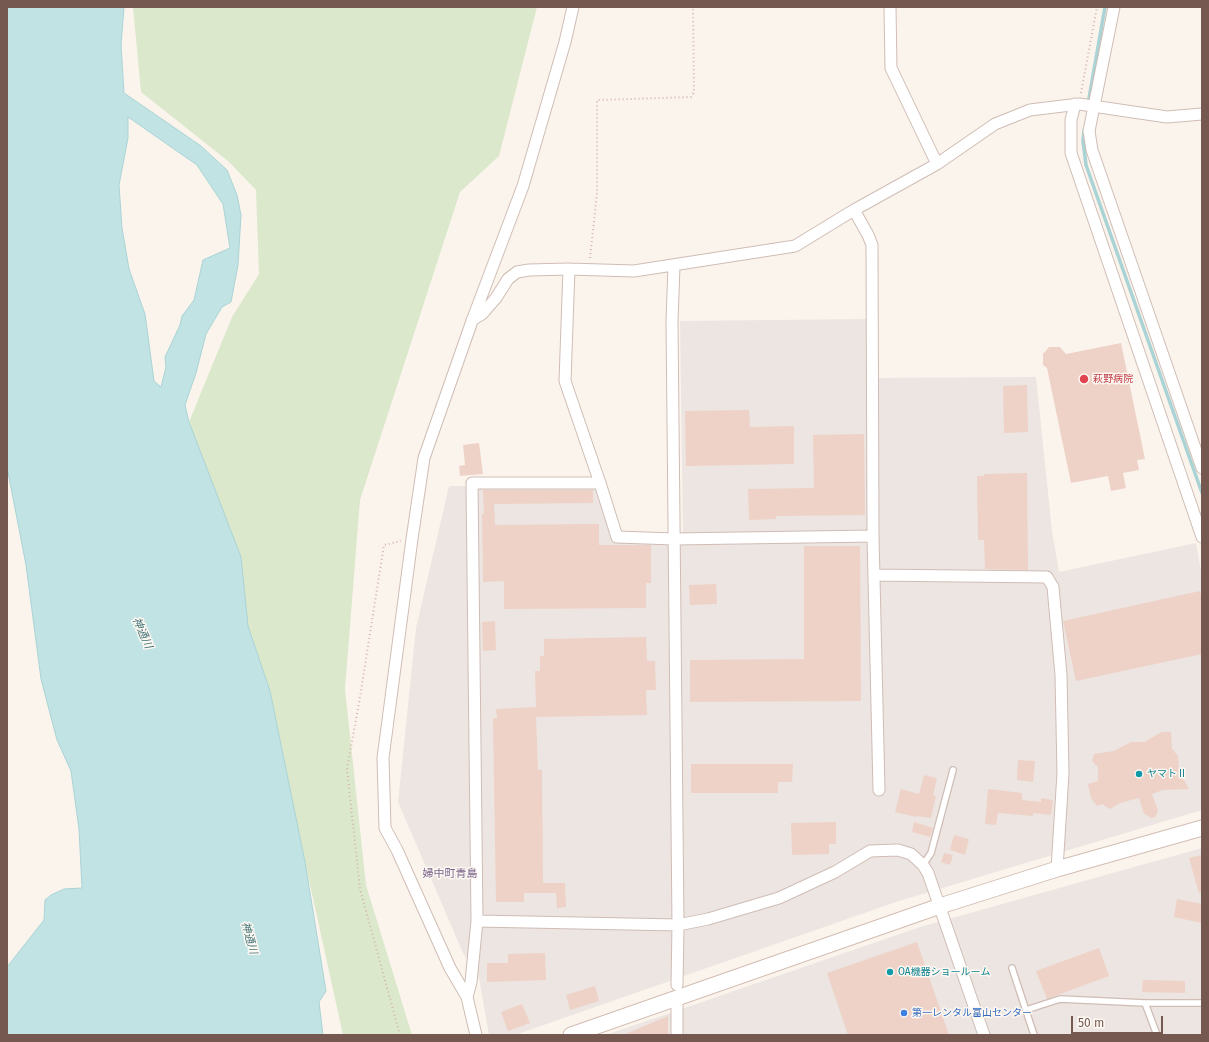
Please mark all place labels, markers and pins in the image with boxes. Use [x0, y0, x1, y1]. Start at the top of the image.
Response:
marker: 萩野病院 [1078, 373, 1090, 385]
place label: 萩野病院 [1093, 373, 1133, 385]
place label: ヤマトⅡ [1147, 768, 1187, 780]
marker: ヤマトⅡ [1134, 769, 1144, 779]
place label: OA機器ショールーム [898, 966, 991, 978]
marker: OA機器ショールーム [885, 967, 895, 977]
place label: 第一レンタル富山センター [912, 1007, 1032, 1019]
marker: 第一レンタル富山センター [899, 1008, 909, 1018]

